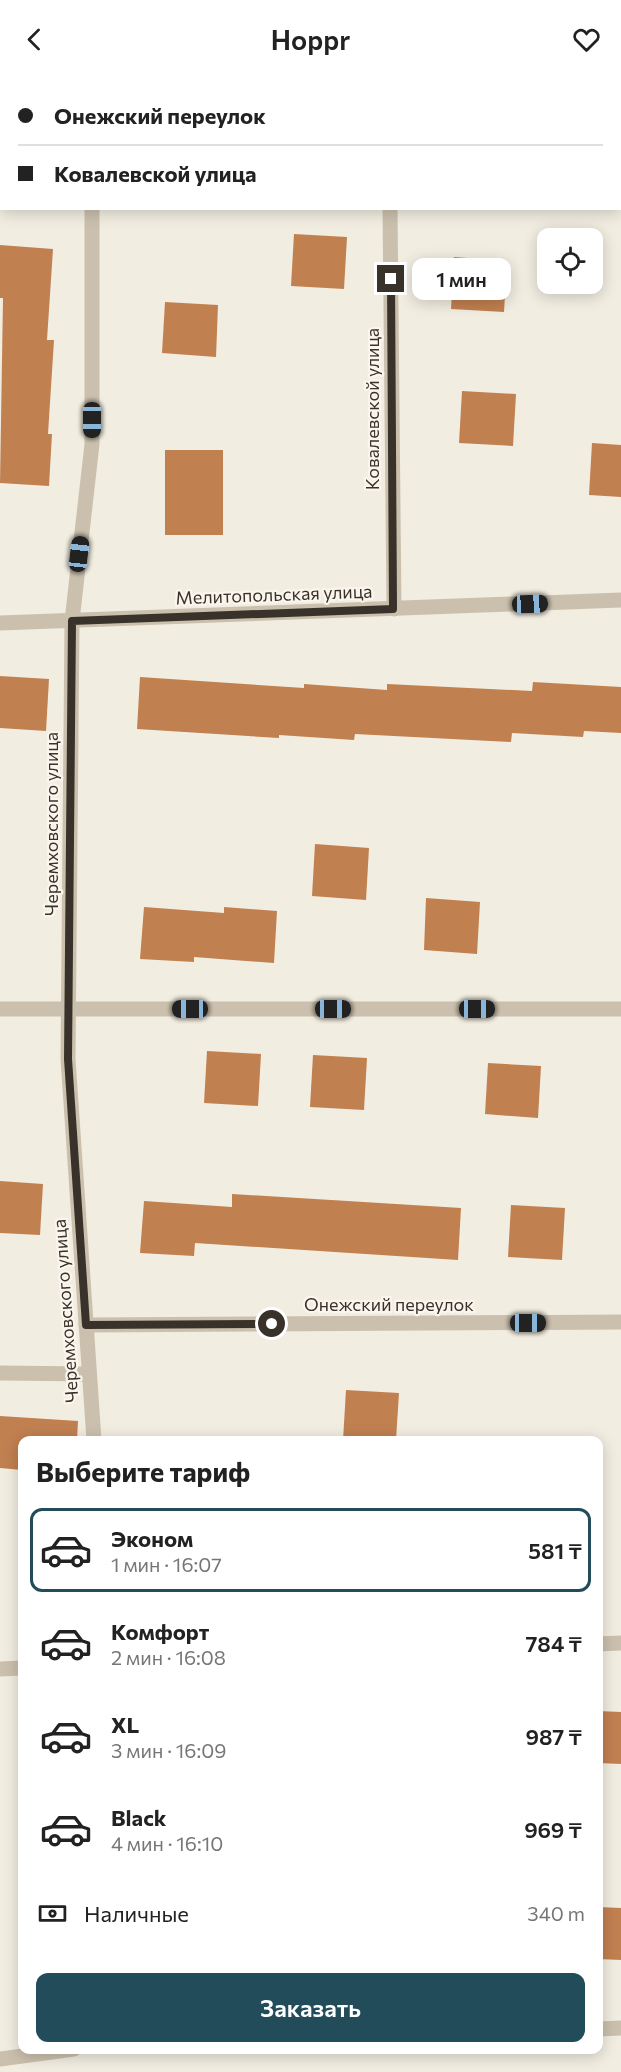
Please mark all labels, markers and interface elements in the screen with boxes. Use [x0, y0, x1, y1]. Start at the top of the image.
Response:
icon: back [18, 23, 51, 56]
text: Hoppr [271, 23, 350, 56]
icon: heart [570, 23, 603, 56]
text: Онежский переулок [54, 102, 266, 129]
text: Ковалевской улица [54, 160, 256, 187]
map controls [537, 228, 603, 294]
button: locate [537, 228, 603, 294]
callout: 1 мин [412, 258, 511, 300]
route end [377, 265, 404, 292]
text: 1 мин [436, 267, 487, 291]
street label: Ковалевской улица [361, 328, 383, 490]
car [83, 402, 101, 438]
car [68, 535, 90, 573]
street label: Мелитопольская улица [175, 580, 373, 608]
car [512, 594, 548, 614]
street label: Черемховского улица [40, 732, 62, 916]
car [172, 1000, 208, 1018]
car [315, 1000, 351, 1018]
car [459, 1000, 495, 1018]
street label: Черемховского улица [48, 1218, 82, 1404]
street label: Онежский переулок [304, 1293, 474, 1315]
route start [258, 1310, 285, 1337]
car [510, 1314, 546, 1332]
text: Выберите тариф [36, 1455, 250, 1488]
icon: car [39, 1523, 93, 1577]
text: Эконом [111, 1525, 193, 1552]
text: 581 ₸ [528, 1537, 582, 1564]
text: 1 мин · 16:07 [111, 1552, 222, 1576]
icon: car [39, 1616, 93, 1670]
text: Комфорт [111, 1618, 209, 1645]
text: 784 ₸ [526, 1630, 582, 1657]
text: 2 мин · 16:08 [111, 1645, 226, 1669]
icon: car [39, 1709, 93, 1763]
text: XL [111, 1711, 139, 1738]
text: 987 ₸ [526, 1723, 582, 1750]
text: 3 мин · 16:09 [111, 1738, 226, 1762]
icon: car [39, 1802, 93, 1856]
text: Black [111, 1804, 166, 1831]
text: 969 ₸ [524, 1816, 582, 1843]
text: 4 мин · 16:10 [111, 1831, 223, 1855]
icon: cash [36, 1897, 69, 1930]
text: Наличные [84, 1900, 189, 1927]
text: 340 m [527, 1901, 585, 1925]
button: Заказать [36, 1973, 585, 2042]

